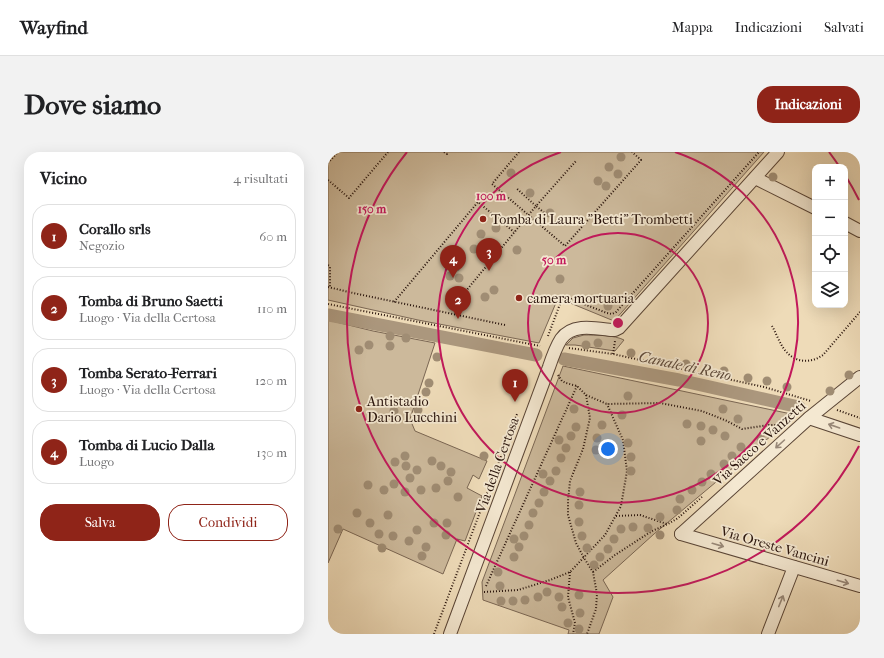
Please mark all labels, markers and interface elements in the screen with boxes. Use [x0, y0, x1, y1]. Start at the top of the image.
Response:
text: Wayfind [20, 17, 88, 39]
text: Mappa [672, 19, 713, 36]
text: Indicazioni [735, 19, 802, 36]
text: Salvati [824, 19, 864, 36]
button: Indicazioni [757, 86, 860, 123]
text: Dove siamo [24, 88, 161, 121]
map controls [812, 164, 848, 308]
button: + [812, 164, 848, 200]
text: Vicino [40, 168, 87, 188]
text: 4 risultati [233, 171, 288, 186]
text: 100 m [476, 189, 507, 203]
button: − [812, 200, 848, 236]
text: 150 m [358, 202, 387, 216]
place label: Tomba di Laura "Betti" Trombetti [491, 211, 693, 228]
marker: Tomba di Laura "Betti" Trombetti [478, 214, 488, 224]
text: Corallo srls [79, 220, 150, 238]
text: 1 [52, 229, 56, 244]
text: 60 m [259, 229, 287, 244]
button: locate [812, 236, 848, 272]
text: Negozio [79, 238, 125, 253]
pin: 3 [476, 238, 502, 271]
pin: 4 [440, 245, 466, 278]
text: 50 m [542, 253, 567, 267]
button: layers [812, 272, 848, 308]
pin: 2 [445, 286, 471, 319]
place label: camera mortuaria [527, 290, 635, 307]
text: Tomba di Bruno Saetti [79, 292, 223, 310]
marker: camera mortuaria [514, 293, 524, 303]
text: 2 [51, 301, 57, 316]
text: 110 m [257, 301, 287, 316]
text: Luogo · Via della Certosa [79, 310, 216, 325]
centre of rings [611, 316, 625, 330]
water label: Canale di Reno [637, 347, 733, 385]
text: Tomba Serato-Ferrari [79, 364, 217, 382]
pin: 1 [502, 369, 528, 402]
text: 3 [51, 373, 57, 388]
text: 120 m [255, 373, 287, 388]
text: Luogo · Via della Certosa [79, 382, 216, 397]
place label: Antistadio Dario Lucchini [366, 393, 457, 426]
street label: Via Sacco e Vanzetti [709, 397, 809, 490]
marker: Antistadio Dario Lucchini [354, 404, 364, 414]
street label: Via della Certosa [472, 415, 523, 516]
one-way arrow [829, 422, 841, 430]
text: Tomba di Lucio Dalla [79, 436, 214, 454]
your location [598, 439, 618, 459]
one-way arrow [775, 439, 785, 449]
text: 4 [50, 445, 58, 460]
text: 130 m [256, 445, 287, 460]
text: Luogo [79, 454, 114, 469]
button: Salva [40, 504, 160, 541]
button: Condividi [168, 504, 288, 541]
street label: Via Oreste Vancini [718, 523, 831, 570]
one-way arrow [712, 542, 725, 549]
one-way arrow [836, 578, 849, 586]
one-way arrow [778, 595, 786, 607]

